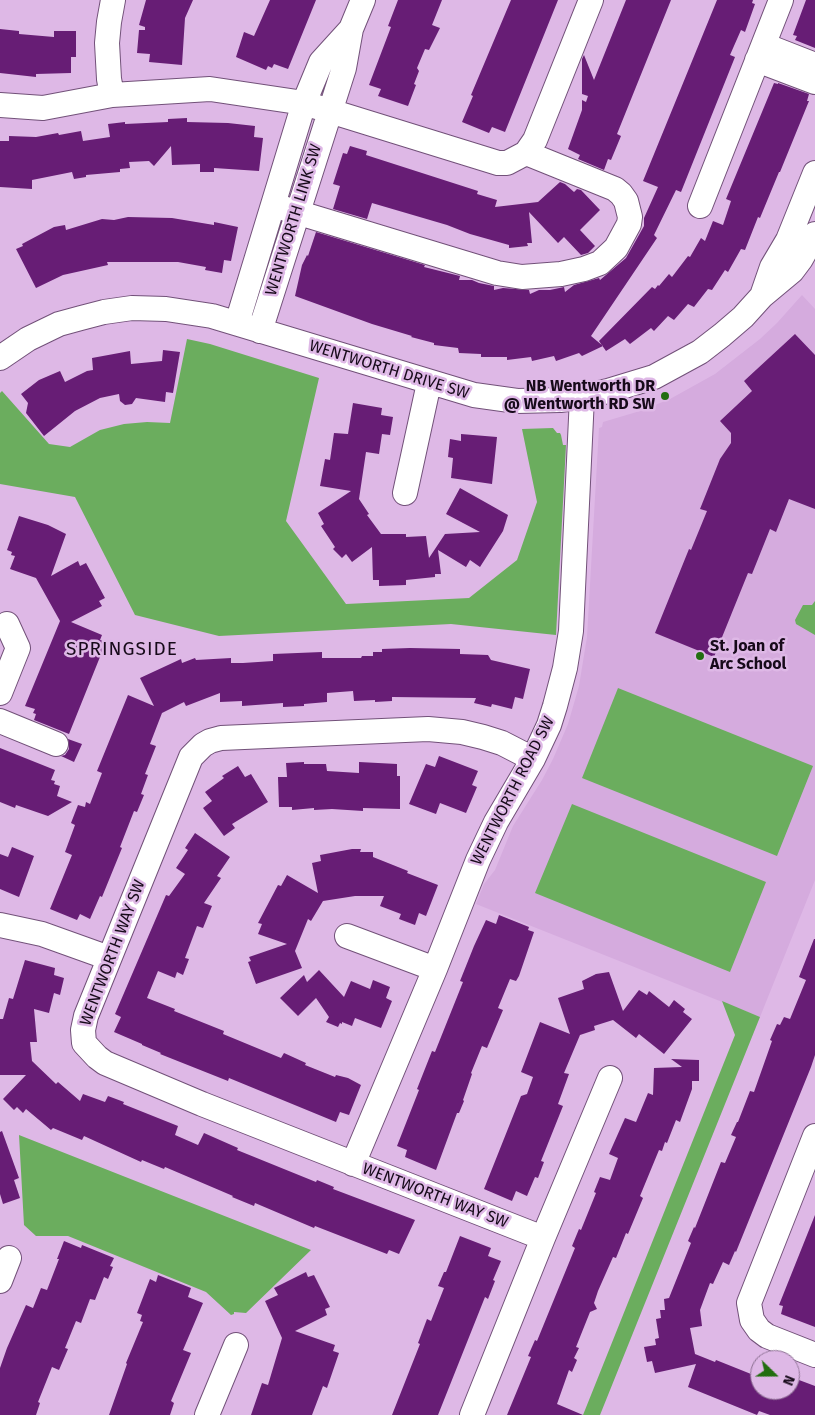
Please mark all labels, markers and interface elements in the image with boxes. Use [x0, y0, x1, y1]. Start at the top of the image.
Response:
street label: WENTWORTH LINK SW [262, 142, 326, 298]
street label: WENTWORTH DRIVE SW [307, 337, 471, 403]
place label: NB Wentworth DR @ Wentworth RD SW [504, 377, 655, 415]
marker: NB Wentworth DR @ Wentworth RD SW [659, 390, 671, 402]
place label: St. Joan of Arc School [710, 637, 786, 675]
district label: SPRINGSIDE [65, 639, 179, 661]
marker: St. Joan of Arc School [694, 650, 706, 662]
street label: WENTWORTH ROAD SW [467, 714, 559, 868]
street label: WENTWORTH WAY SW [76, 877, 150, 1029]
street label: WENTWORTH WAY SW [359, 1159, 511, 1233]
north arrow [750, 1350, 800, 1400]
text: N [779, 1373, 798, 1388]

